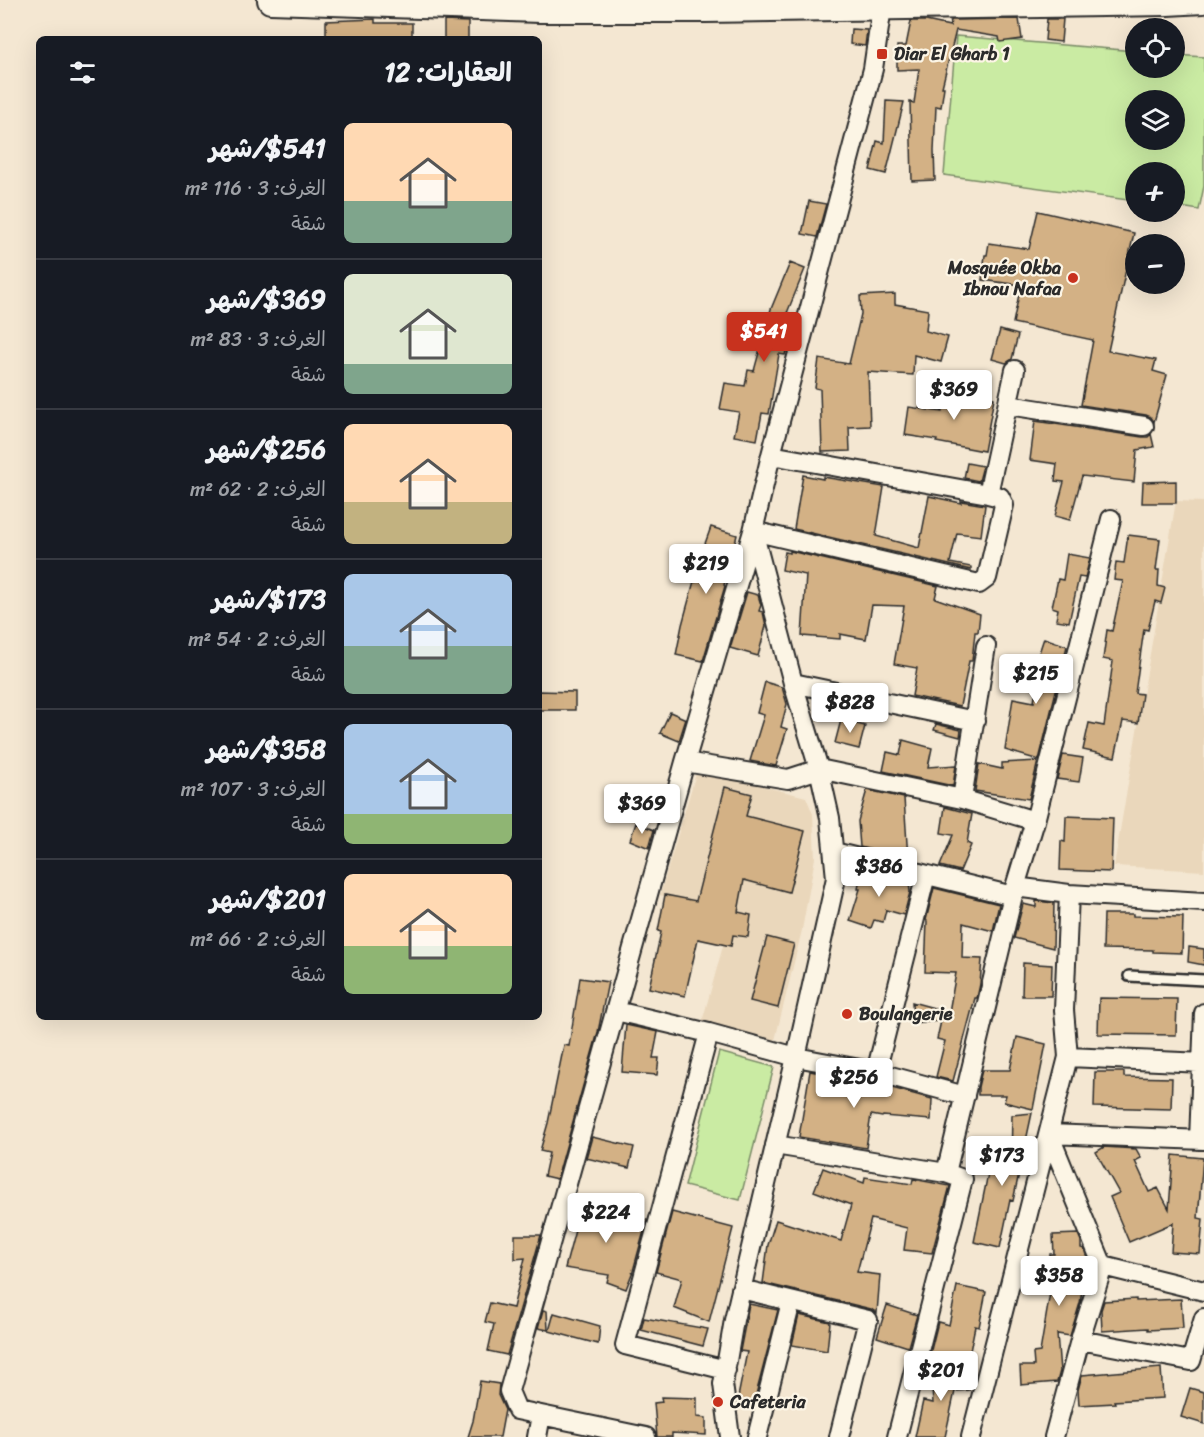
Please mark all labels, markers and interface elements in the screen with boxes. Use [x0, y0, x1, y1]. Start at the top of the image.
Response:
map controls [1125, 18, 1185, 294]
button: locate [1125, 18, 1185, 78]
place label: Diar El Gharb 1 [894, 38, 1010, 70]
marker: Diar El Gharb 1 [875, 47, 889, 61]
text: العقارات: 12 [384, 49, 512, 95]
icon: filters [66, 56, 99, 89]
button: layers [1125, 90, 1185, 150]
text: $541/شهر [209, 125, 326, 171]
icon: home [392, 147, 464, 219]
button: + [1125, 162, 1185, 222]
text: الغرف: 3 · 116 m² [185, 171, 326, 206]
text: شقة [291, 206, 326, 241]
button: − [1125, 234, 1185, 294]
place label: Mosquée Okba Ibnou Nafaa [947, 252, 1062, 305]
marker: Mosquée Okba Ibnou Nafaa [1066, 271, 1080, 285]
text: $369/شهر [207, 276, 326, 322]
icon: home [392, 298, 464, 370]
pin: $541 [728, 312, 800, 363]
text: $541 [741, 314, 787, 349]
text: الغرف: 3 · 83 m² [190, 322, 326, 357]
text: شقة [291, 357, 326, 392]
pin: $369 [918, 370, 990, 421]
text: $369 [930, 372, 978, 407]
text: $256/شهر [207, 426, 326, 472]
icon: home [392, 448, 464, 520]
text: الغرف: 2 · 62 m² [190, 472, 326, 507]
text: شقة [291, 507, 326, 542]
pin: $219 [670, 544, 742, 595]
text: $219 [683, 546, 729, 581]
text: $173/شهر [212, 576, 326, 622]
icon: home [392, 598, 464, 670]
text: الغرف: 2 · 54 m² [188, 622, 326, 657]
pin: $215 [1000, 654, 1072, 705]
text: $215 [1013, 656, 1059, 691]
text: شقة [291, 657, 326, 692]
pin: $828 [814, 683, 886, 734]
text: $828 [825, 685, 875, 720]
text: $358/شهر [207, 726, 326, 772]
icon: home [392, 748, 464, 820]
text: الغرف: 3 · 107 m² [181, 772, 326, 807]
pin: $369 [606, 784, 678, 835]
text: $369 [618, 786, 666, 821]
text: شقة [291, 807, 326, 842]
pin: $386 [843, 847, 915, 898]
text: $386 [855, 849, 903, 884]
text: $201/شهر [210, 876, 326, 922]
icon: home [392, 898, 464, 970]
text: الغرف: 2 · 66 m² [190, 922, 326, 957]
text: شقة [291, 957, 326, 992]
place label: Boulangerie [859, 998, 953, 1030]
marker: Boulangerie [840, 1007, 854, 1021]
pin: $256 [818, 1058, 890, 1109]
text: $256 [830, 1060, 878, 1095]
pin: $173 [966, 1136, 1038, 1187]
text: $173 [980, 1138, 1024, 1173]
pin: $224 [570, 1193, 642, 1244]
text: $224 [581, 1195, 631, 1230]
pin: $358 [1023, 1256, 1095, 1307]
text: $358 [1035, 1258, 1083, 1293]
pin: $201 [905, 1351, 977, 1402]
text: $201 [918, 1353, 964, 1388]
place label: Cafeteria [729, 1386, 806, 1418]
marker: Cafeteria [711, 1395, 725, 1409]

